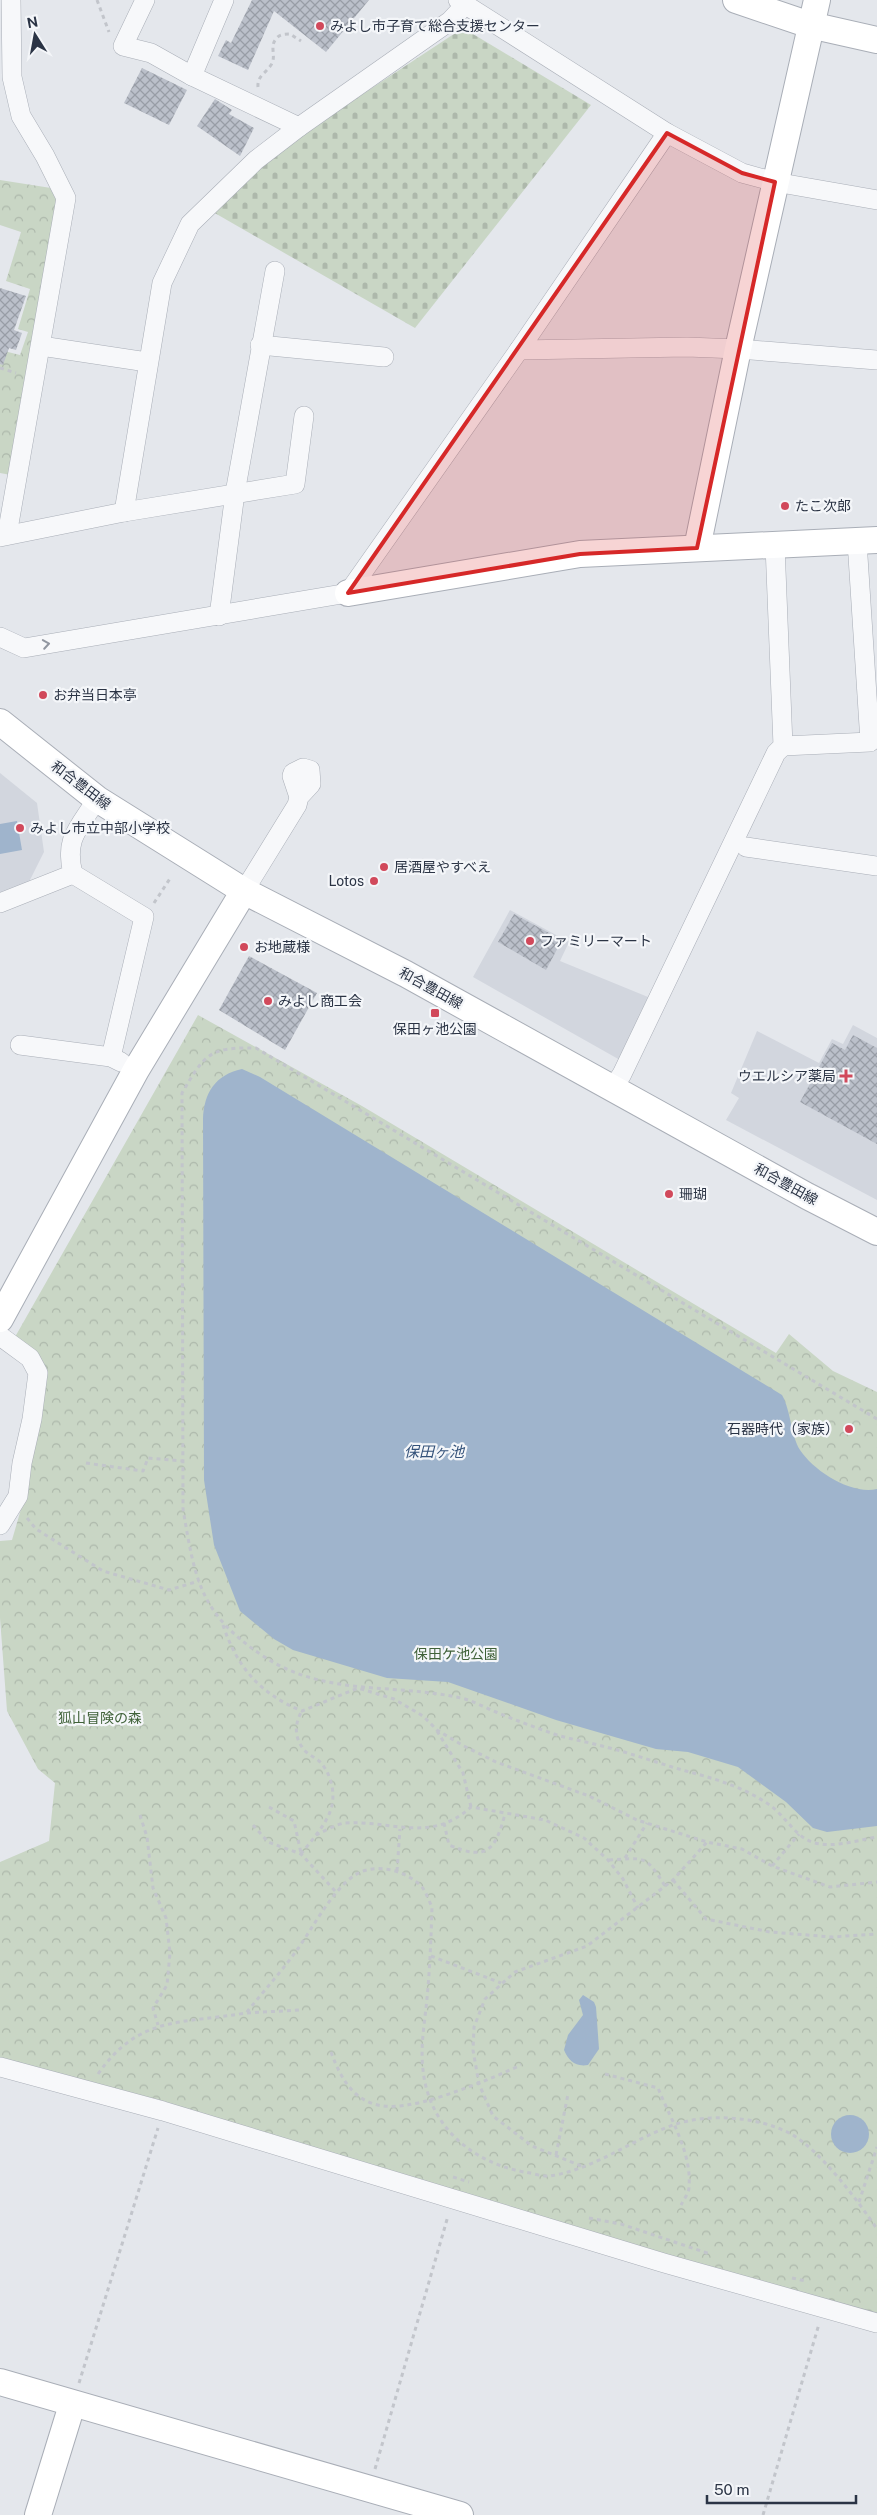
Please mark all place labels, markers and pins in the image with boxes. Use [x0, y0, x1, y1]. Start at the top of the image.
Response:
place label: みよし市子育て総合支援センター [330, 18, 540, 34]
marker: みよし市子育て総合支援センター [314, 20, 326, 32]
place label: たこ次郎 [795, 498, 851, 514]
marker: たこ次郎 [779, 500, 791, 512]
place label: お弁当日本亭 [53, 687, 137, 703]
marker: お弁当日本亭 [37, 689, 49, 701]
place label: みよし市立中部小学校 [30, 820, 170, 836]
marker: みよし市立中部小学校 [14, 822, 26, 834]
place label: 居酒屋やすべえ [394, 859, 491, 875]
marker: 居酒屋やすべえ [378, 861, 390, 873]
place label: Lotos [328, 873, 364, 889]
marker: Lotos [368, 875, 380, 887]
place label: ファミリーマート [540, 933, 652, 949]
marker: ファミリーマート [524, 935, 536, 947]
place label: お地蔵様 [254, 939, 310, 955]
marker: お地蔵様 [238, 941, 250, 953]
place label: みよし商工会 [278, 993, 362, 1009]
marker: みよし商工会 [262, 995, 274, 1007]
marker: 保田ヶ池公園 [429, 1007, 441, 1019]
place label: 保田ヶ池公園 [393, 1021, 477, 1037]
place label: ウエルシア薬局 [738, 1068, 836, 1084]
marker: ウエルシア薬局 [840, 1070, 852, 1082]
place label: 珊瑚 [679, 1186, 707, 1202]
marker: 珊瑚 [663, 1188, 675, 1200]
place label: 石器時代（家族） [727, 1421, 839, 1437]
marker: 石器時代（家族） [843, 1423, 855, 1435]

